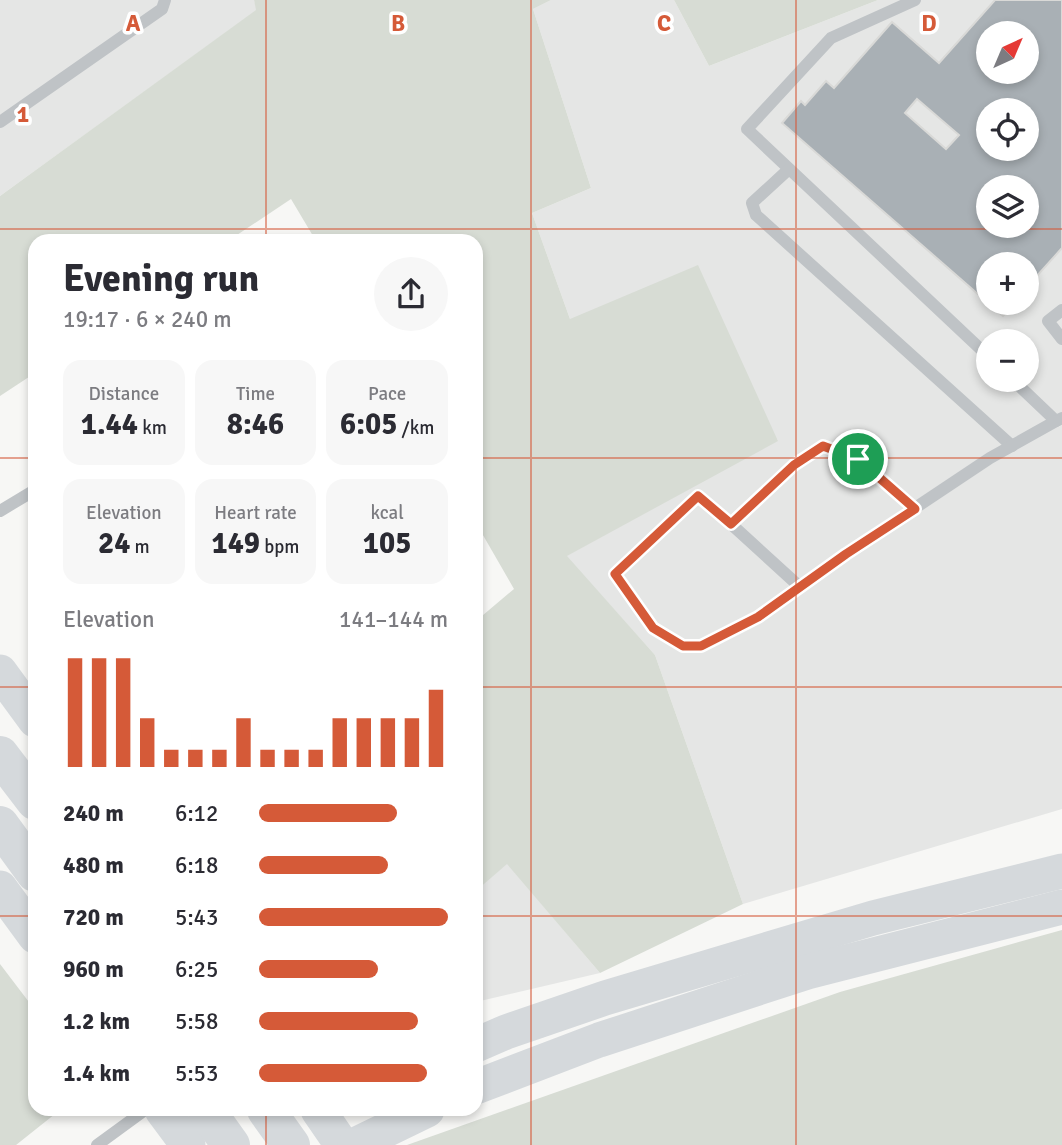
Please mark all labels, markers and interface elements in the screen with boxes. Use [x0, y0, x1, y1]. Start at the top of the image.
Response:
text: A [126, 9, 141, 38]
text: B [391, 9, 405, 38]
text: C [657, 9, 671, 38]
text: D [921, 9, 937, 38]
north arrow [976, 21, 1040, 84]
map controls [976, 21, 1039, 392]
button: locate [976, 98, 1039, 161]
text: 1 [17, 100, 29, 129]
button: layers [976, 175, 1039, 238]
button: + [976, 252, 1039, 315]
text: Evening run [63, 255, 259, 302]
button: share [374, 257, 448, 331]
text: 19:17 · 6 × 240 m [63, 305, 232, 334]
button: − [976, 329, 1039, 392]
text: Distance [88, 382, 159, 406]
text: Time [236, 382, 275, 406]
text: Pace [368, 382, 406, 406]
text: 1.44 [81, 406, 138, 443]
text: 8:46 [227, 406, 284, 443]
text: 6:05 [340, 406, 397, 443]
text: km [138, 416, 167, 440]
text: /km [397, 416, 434, 440]
pin [828, 429, 888, 489]
icon: arrive [839, 440, 877, 478]
text: Elevation [86, 501, 162, 525]
text: Heart rate [214, 501, 297, 525]
text: kcal [370, 501, 404, 525]
text: 24 [98, 525, 130, 562]
text: 149 [211, 525, 260, 562]
text: 105 [363, 525, 411, 562]
text: m [130, 535, 150, 559]
text: bpm [260, 535, 300, 559]
text: Elevation [63, 605, 155, 634]
text: 141–144 m [339, 605, 448, 634]
text: 240 m [63, 799, 124, 828]
text: 6:12 [175, 799, 218, 828]
text: 480 m [63, 851, 124, 880]
text: 6:18 [175, 851, 218, 880]
text: 720 m [63, 903, 124, 932]
text: 5:43 [175, 903, 218, 932]
text: 960 m [63, 955, 124, 984]
text: 6:25 [175, 955, 218, 984]
text: 1.2 km [63, 1007, 130, 1036]
text: 5:58 [175, 1007, 218, 1036]
text: 1.4 km [63, 1059, 130, 1088]
text: 5:53 [175, 1059, 218, 1088]

